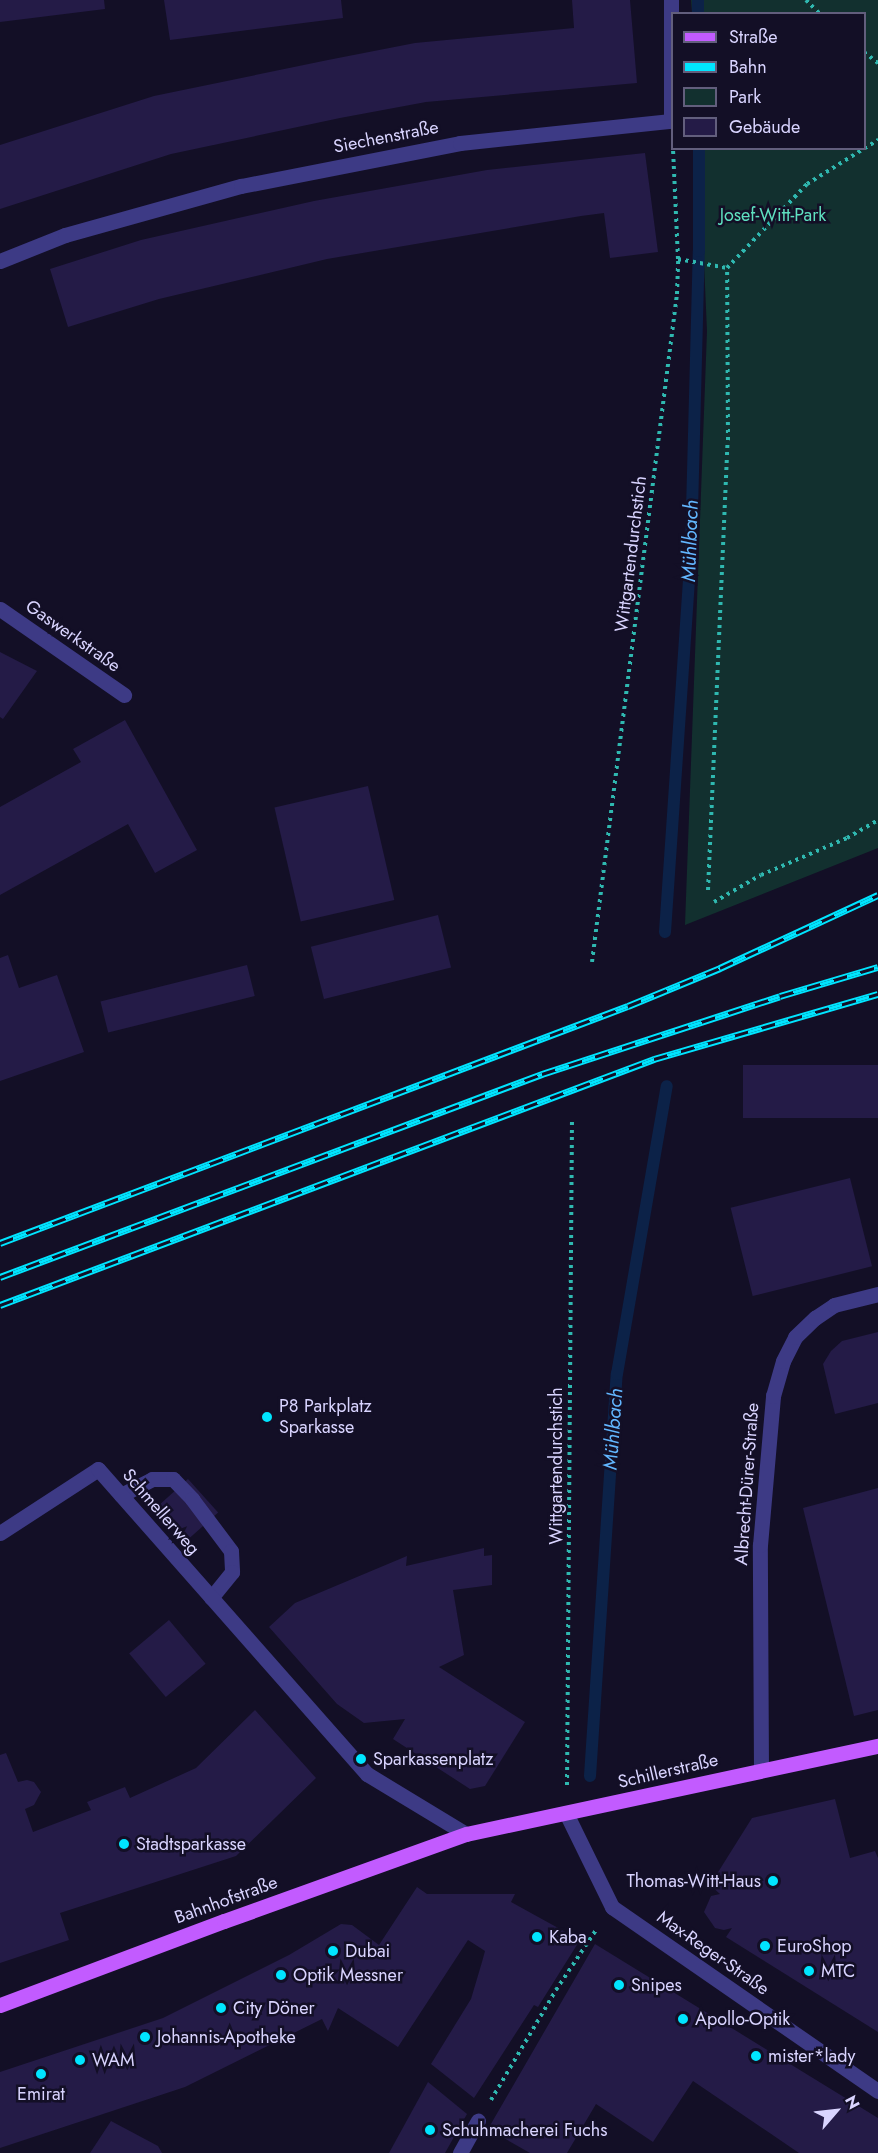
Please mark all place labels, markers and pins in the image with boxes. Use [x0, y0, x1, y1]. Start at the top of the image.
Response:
place label: P8 Parkplatz Sparkasse [279, 1396, 372, 1438]
marker: P8 Parkplatz Sparkasse [260, 1410, 274, 1424]
place label: Sparkassenplatz [373, 1748, 493, 1770]
marker: Sparkassenplatz [354, 1752, 368, 1766]
place label: Stadtsparkasse [136, 1833, 246, 1855]
marker: Stadtsparkasse [117, 1837, 131, 1851]
place label: Thomas-Witt-Haus [626, 1870, 761, 1892]
marker: Thomas-Witt-Haus [766, 1874, 780, 1888]
place label: Kaba [549, 1926, 587, 1948]
marker: Kaba [530, 1930, 544, 1944]
place label: EuroShop [777, 1935, 851, 1957]
marker: EuroShop [758, 1939, 772, 1953]
place label: Dubai [345, 1940, 390, 1962]
marker: Dubai [326, 1944, 340, 1958]
place label: MTC [821, 1960, 855, 1982]
place label: Optik Messner [293, 1964, 403, 1986]
marker: MTC [802, 1964, 816, 1978]
marker: Optik Messner [274, 1968, 288, 1982]
place label: Snipes [631, 1974, 682, 1996]
marker: Snipes [612, 1978, 626, 1992]
place label: City Döner [233, 1997, 315, 2019]
marker: City Döner [214, 2001, 228, 2015]
place label: Apollo-Optik [695, 2008, 790, 2030]
marker: Apollo-Optik [676, 2012, 690, 2026]
place label: Johannis-Apotheke [157, 2026, 296, 2048]
marker: Johannis-Apotheke [138, 2030, 152, 2044]
place label: mister*lady [768, 2045, 855, 2067]
place label: WAM [92, 2049, 134, 2071]
marker: mister*lady [749, 2049, 763, 2063]
marker: WAM [73, 2053, 87, 2067]
marker: Emirat [34, 2067, 48, 2081]
place label: Emirat [17, 2083, 65, 2105]
place label: Schuhmacherei Fuchs [442, 2119, 607, 2141]
marker: Schuhmacherei Fuchs [423, 2123, 437, 2137]

